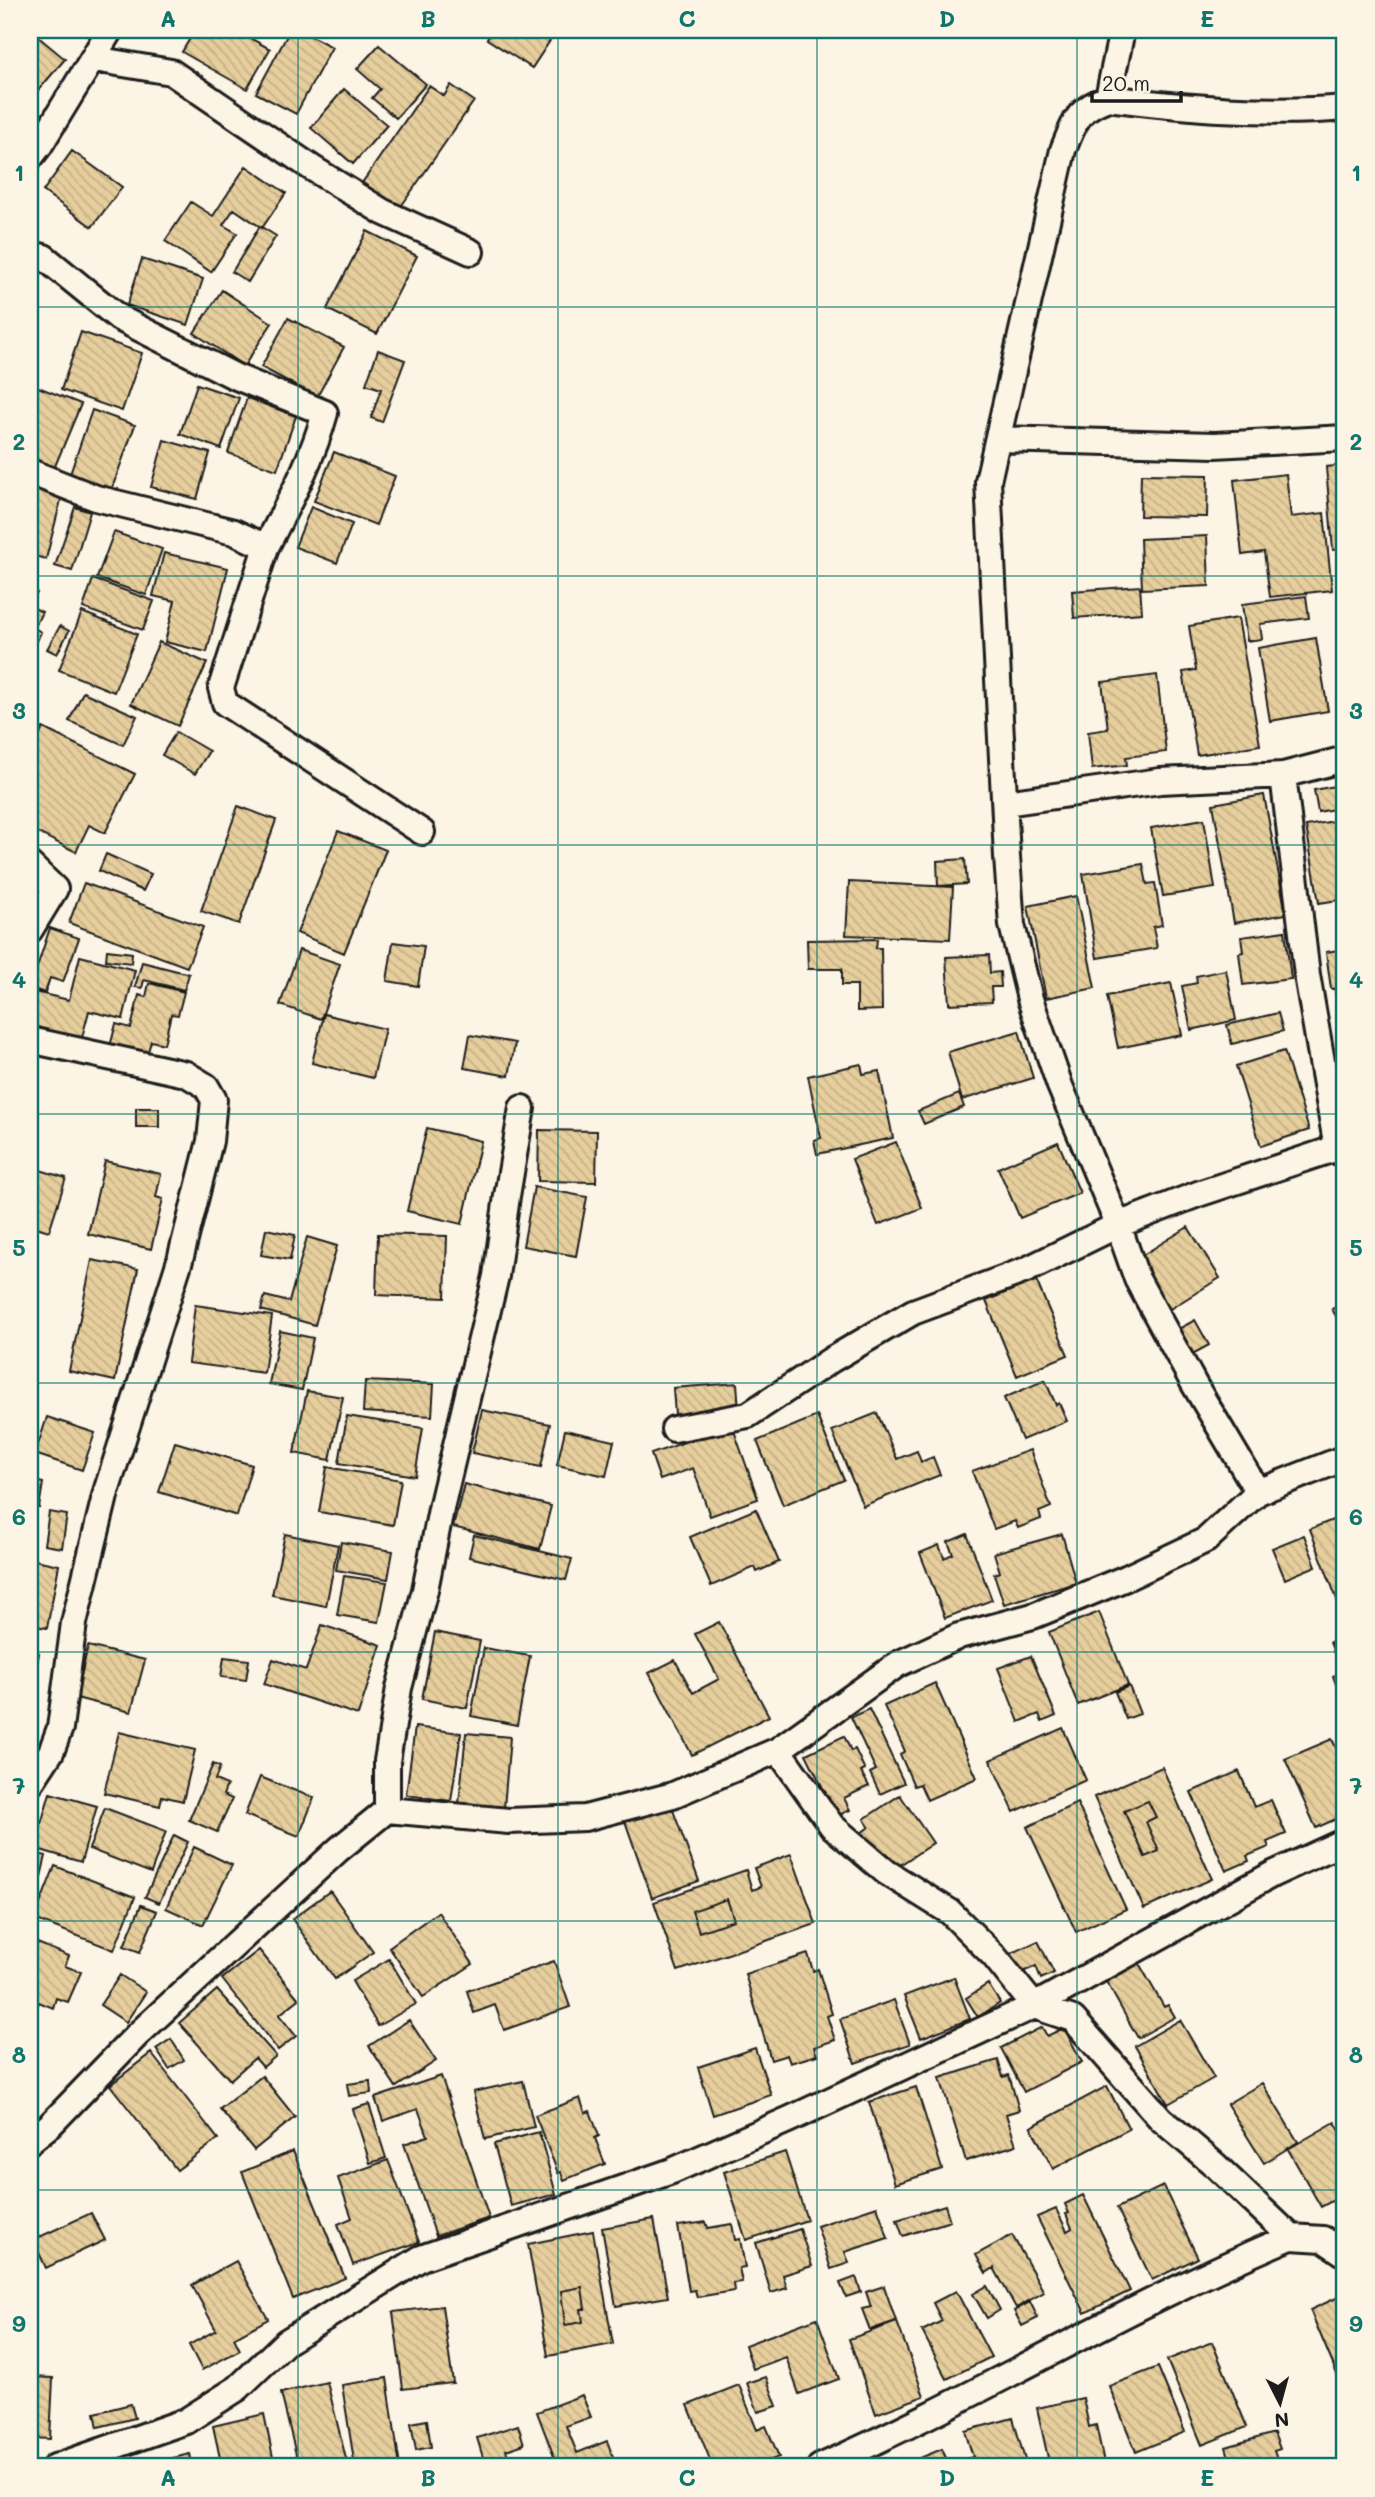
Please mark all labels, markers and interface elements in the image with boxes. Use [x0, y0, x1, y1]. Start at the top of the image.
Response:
text: A [160, 3, 176, 33]
text: B [420, 3, 436, 33]
text: C [678, 3, 696, 33]
text: D [939, 3, 955, 33]
text: E [1200, 3, 1214, 33]
scale bar [1092, 60, 1181, 104]
text: 20 m [1102, 69, 1150, 96]
text: 1 [14, 157, 24, 187]
text: 1 [1351, 157, 1361, 187]
text: 2 [13, 426, 25, 456]
text: 2 [1350, 426, 1362, 456]
text: 3 [12, 695, 26, 725]
text: 3 [1349, 695, 1363, 725]
text: 4 [12, 964, 26, 994]
text: 4 [1349, 964, 1363, 994]
text: 5 [12, 1232, 26, 1262]
text: 5 [1349, 1232, 1363, 1262]
text: 6 [12, 1501, 26, 1531]
text: 6 [1349, 1501, 1363, 1531]
text: 7 [13, 1770, 26, 1800]
text: 7 [1350, 1770, 1363, 1800]
text: 8 [12, 2039, 26, 2069]
text: 8 [1349, 2039, 1363, 2069]
text: 9 [12, 2308, 26, 2338]
text: 9 [1349, 2308, 1363, 2338]
north arrow [1246, 2368, 1316, 2438]
text: N [1273, 2407, 1290, 2434]
text: A [160, 2462, 176, 2492]
text: B [420, 2462, 436, 2492]
text: C [678, 2462, 696, 2492]
text: D [939, 2462, 955, 2492]
text: E [1200, 2462, 1214, 2492]

